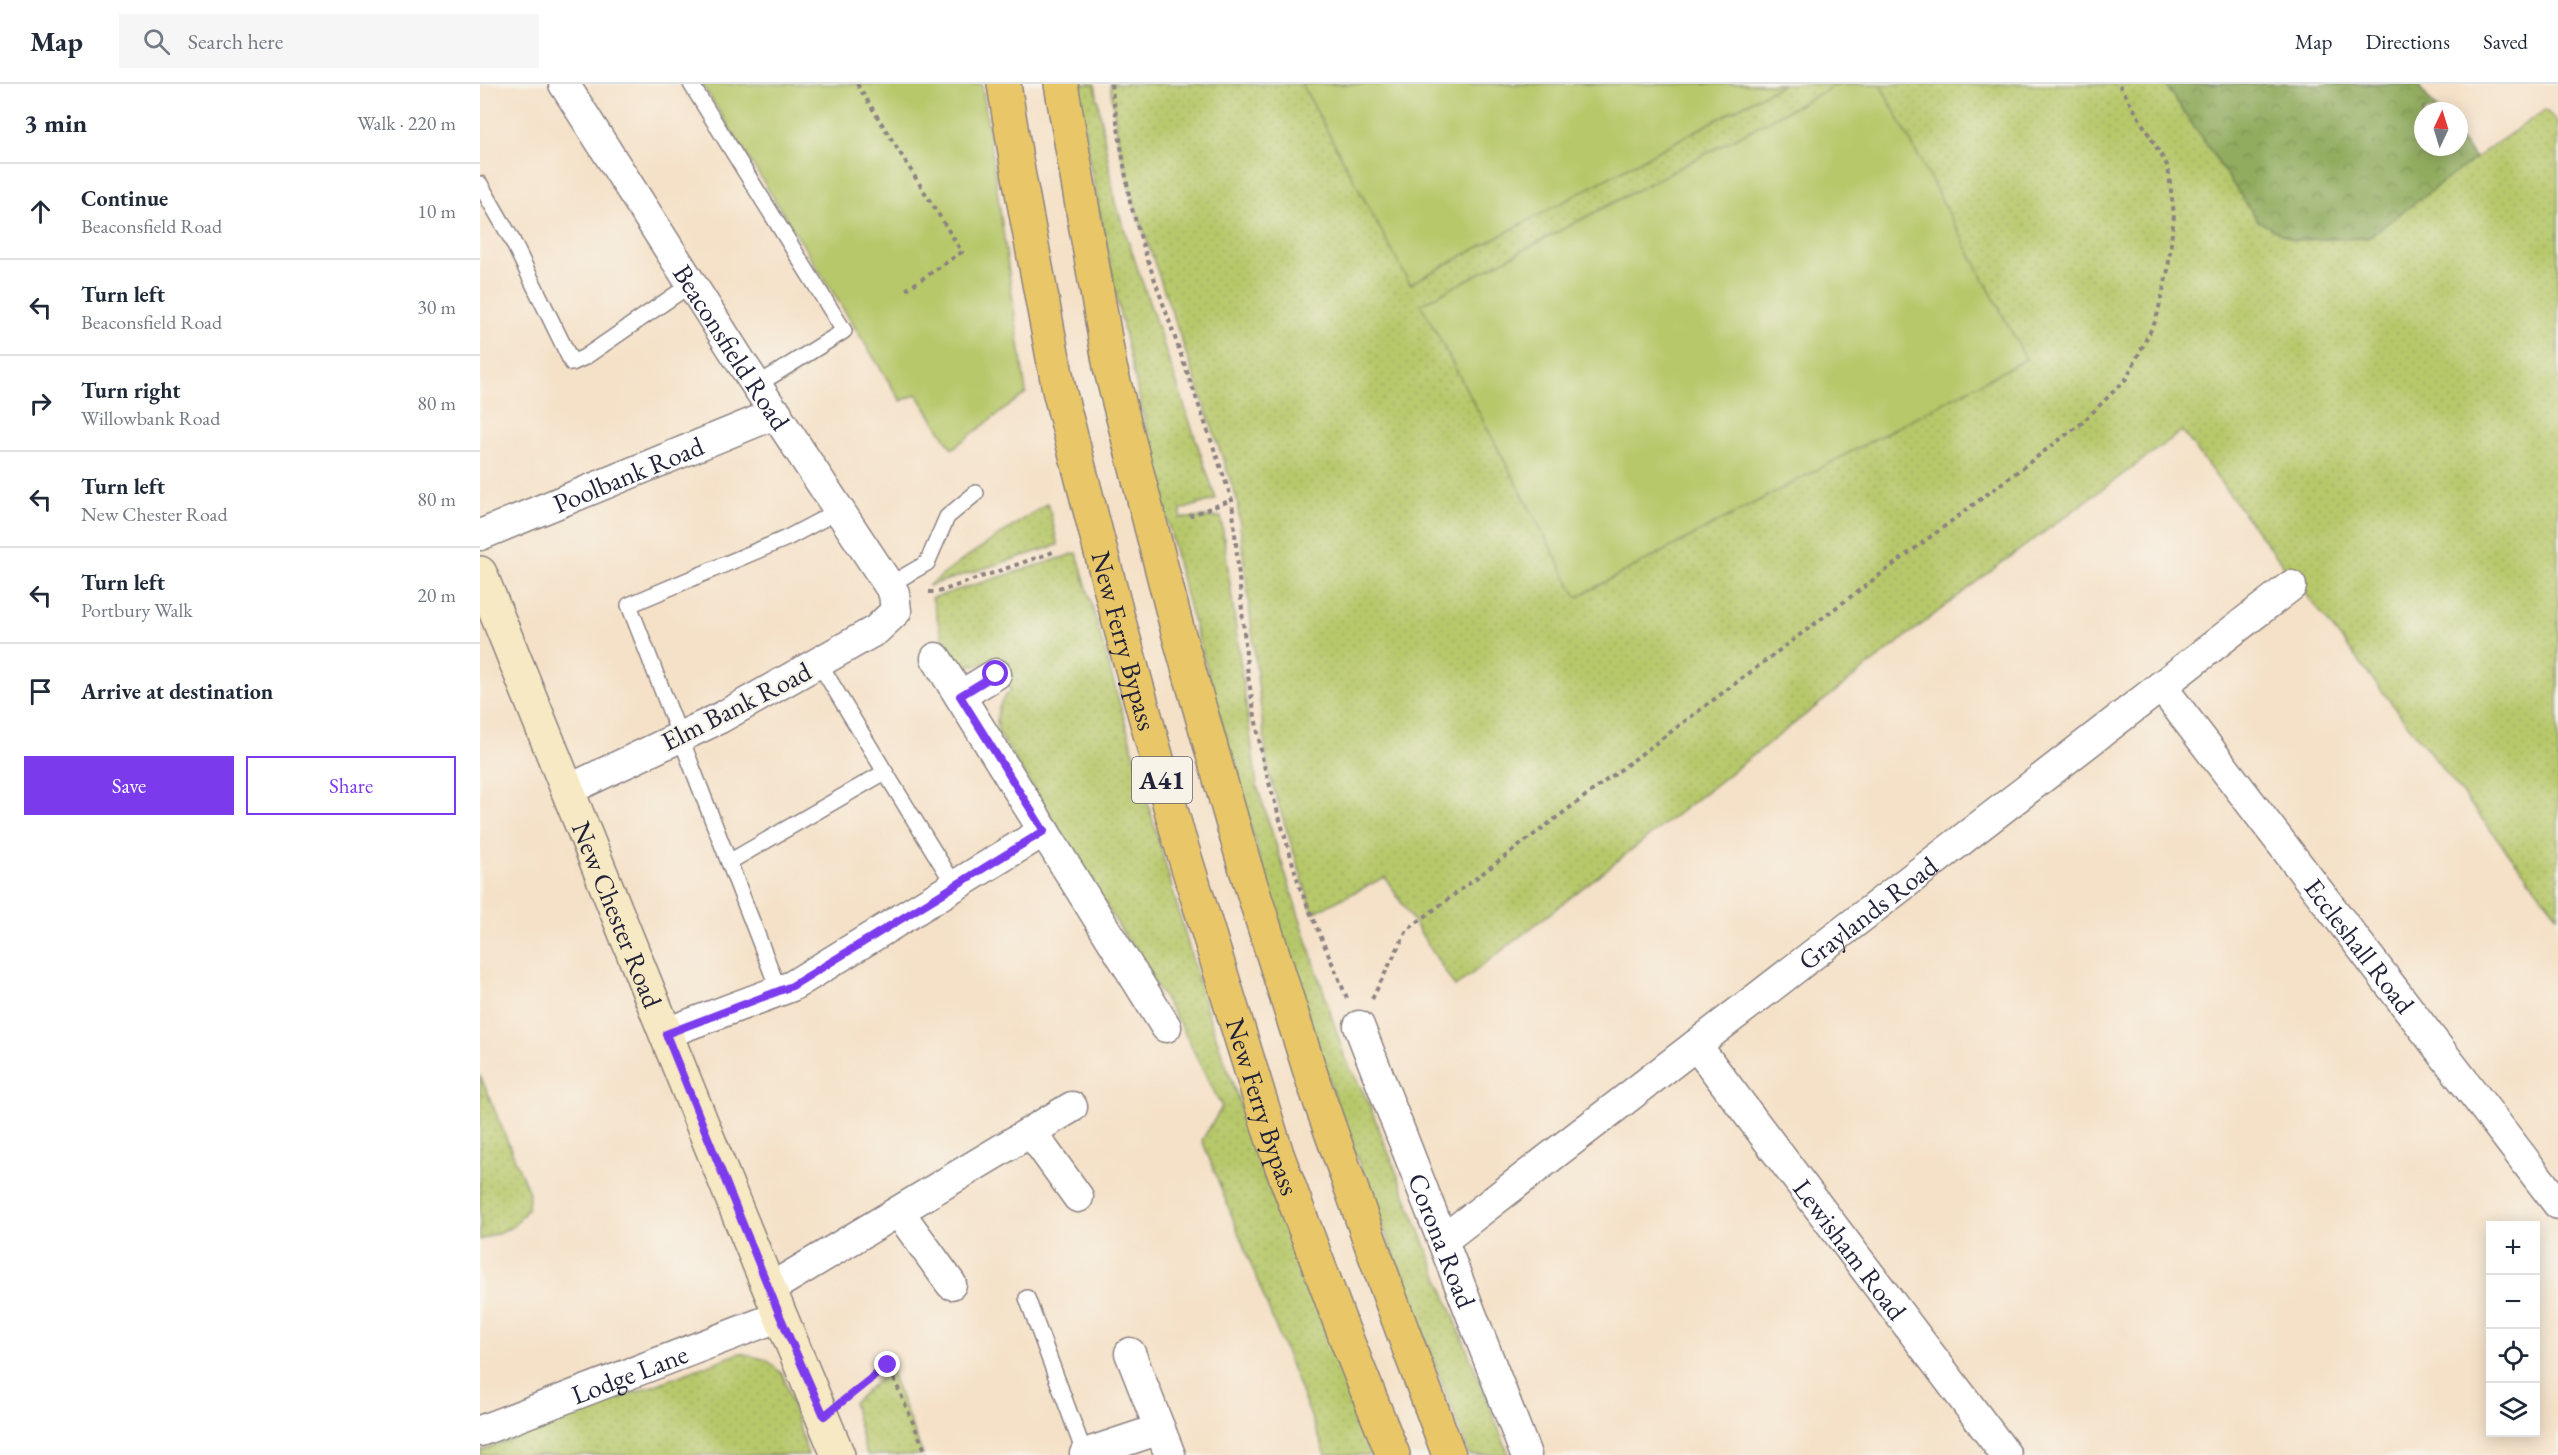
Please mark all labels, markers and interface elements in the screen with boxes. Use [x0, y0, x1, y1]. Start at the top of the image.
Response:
search box [119, 14, 539, 68]
text: Map [30, 23, 83, 59]
icon: search [140, 25, 173, 58]
text: Search here [188, 27, 283, 56]
text: Map [2295, 28, 2332, 55]
text: Directions [2365, 28, 2450, 55]
text: Saved [2483, 28, 2528, 55]
north arrow [2414, 102, 2468, 156]
text: 3 min [24, 106, 87, 140]
text: Walk · 220 m [357, 110, 456, 136]
text: Continue [81, 184, 168, 213]
icon: ahead [24, 195, 57, 228]
text: 10 m [417, 198, 456, 224]
text: Beaconsfield Road [81, 213, 222, 239]
street label: Beaconsfield Road [666, 257, 799, 437]
text: Turn left [81, 280, 165, 309]
icon: left [24, 291, 57, 324]
text: 30 m [417, 294, 456, 320]
text: Beaconsfield Road [81, 309, 222, 335]
text: Turn right [81, 376, 180, 405]
icon: right [24, 387, 57, 420]
text: 80 m [417, 390, 456, 416]
text: Willowbank Road [81, 405, 220, 431]
street label: Poolbank Road [548, 428, 709, 521]
text: Turn left [81, 472, 165, 501]
icon: left [24, 483, 57, 516]
text: 80 m [417, 486, 456, 512]
text: New Chester Road [81, 501, 228, 527]
street label: New Ferry Bypass [1084, 547, 1166, 734]
text: Turn left [81, 568, 165, 597]
icon: left [24, 579, 57, 612]
text: 20 m [417, 582, 456, 608]
text: Portbury Walk [81, 597, 193, 623]
street label: Elm Bank Road [655, 653, 817, 759]
route start [982, 660, 1008, 686]
icon: arrive [24, 675, 57, 708]
text: Arrive at destination [81, 677, 273, 706]
button: Save [24, 756, 234, 815]
button: Share [246, 756, 456, 815]
road number: A41 [1132, 757, 1192, 803]
street label: New Chester Road [564, 816, 671, 1013]
street label: Graylands Road [1791, 848, 1944, 978]
street label: Eccleshall Road [2297, 871, 2423, 1020]
street label: New Ferry Bypass [1218, 1014, 1308, 1200]
street label: Corona Road [1400, 1168, 1485, 1313]
street label: Lewisham Road [1786, 1172, 1915, 1327]
map controls [2486, 1221, 2540, 1437]
button: + [2486, 1221, 2540, 1275]
button: − [2486, 1275, 2540, 1329]
button: locate [2486, 1329, 2540, 1383]
street label: Lodge Lane [566, 1336, 693, 1412]
route end [874, 1351, 900, 1377]
button: layers [2486, 1383, 2540, 1437]

